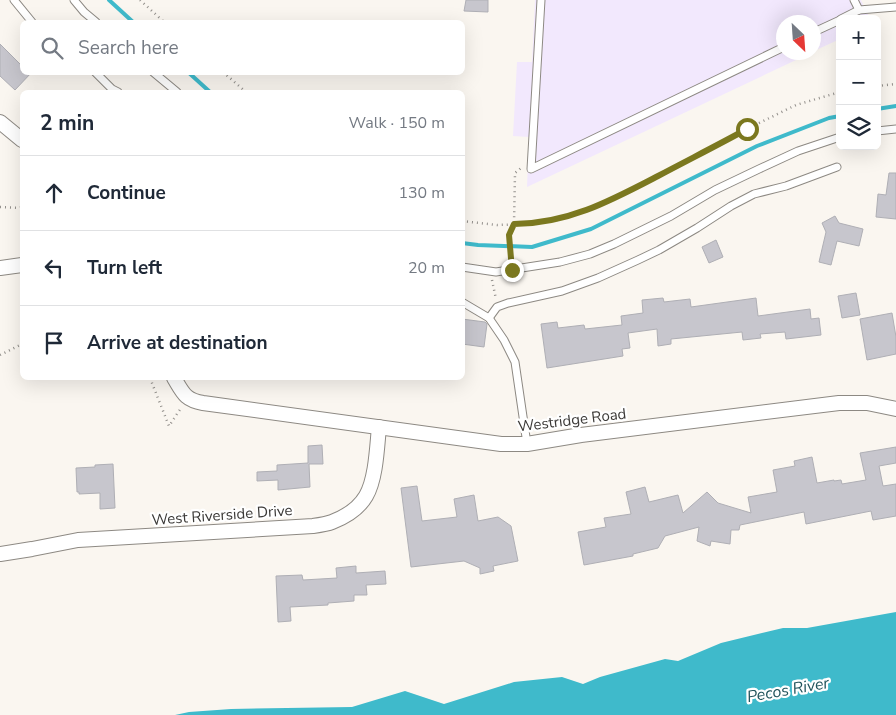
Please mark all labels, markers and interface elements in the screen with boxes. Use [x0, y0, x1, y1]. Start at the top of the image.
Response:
north arrow [776, 15, 821, 60]
map controls [836, 15, 881, 150]
button: + [836, 15, 881, 60]
search box [20, 20, 465, 75]
icon: search [38, 34, 66, 62]
text: Search here [78, 35, 179, 61]
button: − [836, 60, 881, 105]
button: layers [836, 105, 881, 150]
text: 2 min [40, 109, 94, 137]
text: Walk · 150 m [349, 112, 445, 134]
route start [736, 118, 759, 141]
icon: ahead [40, 179, 68, 207]
text: Continue [87, 180, 166, 206]
text: 130 m [398, 182, 445, 204]
icon: left [40, 254, 68, 282]
text: Turn left [87, 255, 162, 281]
text: 20 m [408, 257, 445, 279]
route end [501, 259, 524, 282]
icon: arrive [40, 329, 68, 357]
text: Arrive at destination [87, 330, 268, 356]
street label: Westridge Road [517, 403, 627, 437]
street label: West Riverside Drive [151, 500, 293, 530]
water label: Pecos River [745, 672, 832, 708]

